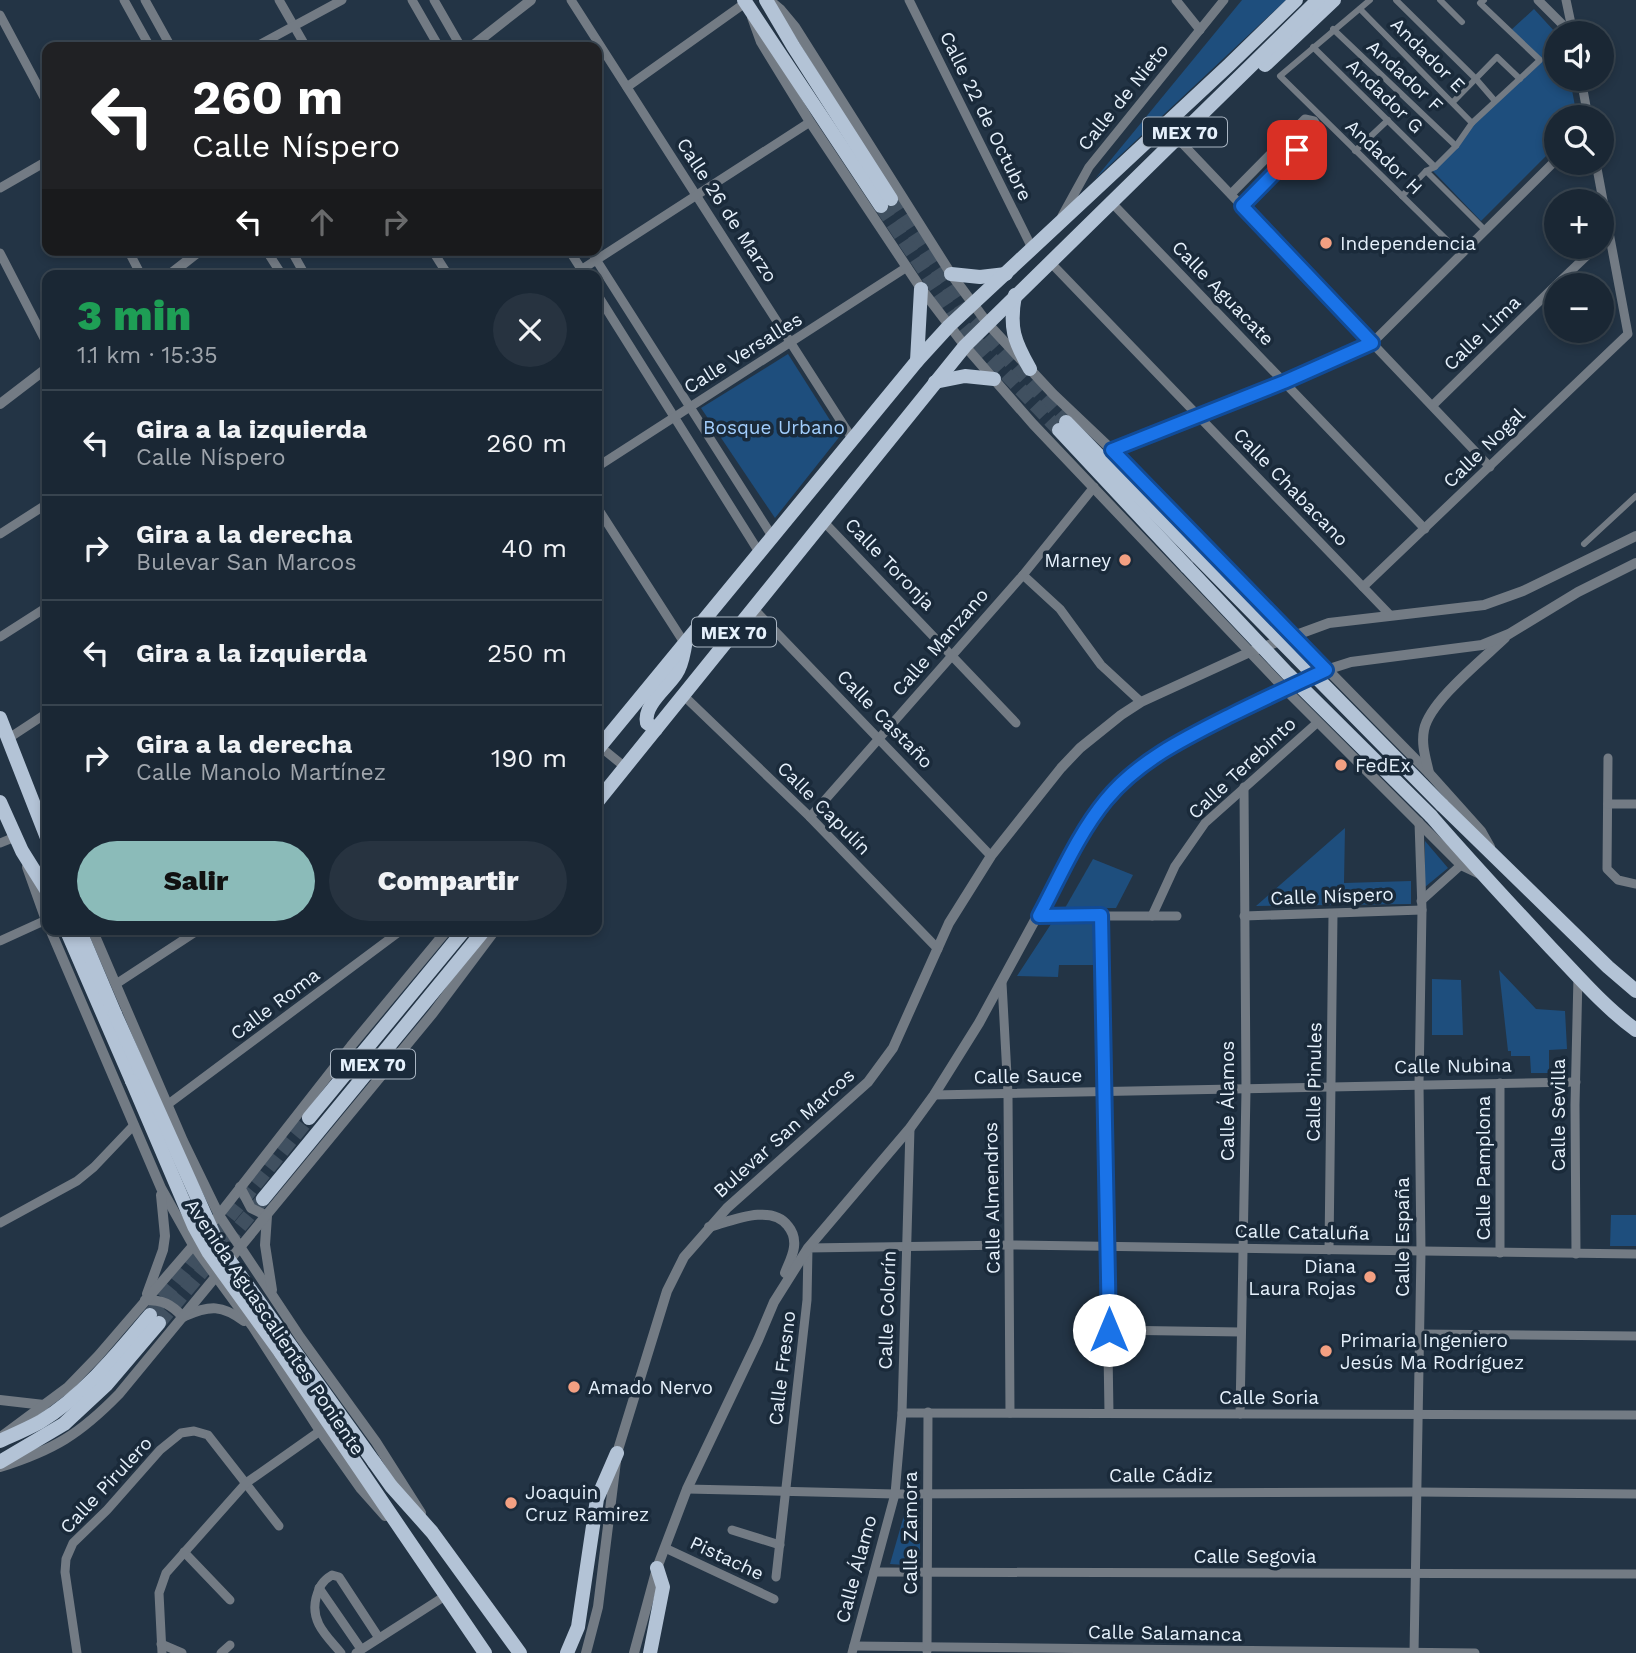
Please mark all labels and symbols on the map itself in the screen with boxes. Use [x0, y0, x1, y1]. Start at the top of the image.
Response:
street label: Andador E [1386, 13, 1470, 97]
street label: Calle 22 de Octubre [935, 27, 1037, 205]
street label: Andador F [1362, 35, 1448, 117]
street label: Calle de Nieto [1073, 39, 1173, 155]
street label: Andador G [1342, 54, 1428, 138]
street label: Andador H [1341, 115, 1427, 199]
road number: MEX 70 [1143, 118, 1227, 146]
pin [1267, 120, 1327, 180]
street label: Calle 26 de Marzo [672, 134, 782, 286]
place label: Independencia [1340, 232, 1476, 255]
marker: Independencia [1318, 235, 1334, 251]
street label: Calle Aguacate [1167, 236, 1279, 350]
street label: Calle Lima [1439, 290, 1525, 375]
street label: Calle Versalles [680, 307, 806, 399]
street label: Calle Nogal [1438, 403, 1530, 493]
park label: Bosque Urbano [703, 416, 845, 439]
street label: Calle Chabacano [1229, 423, 1353, 551]
street label: Calle Toronja [840, 513, 940, 615]
place label: Marney [1044, 549, 1111, 572]
marker: Marney [1117, 552, 1133, 568]
street label: Calle Manzano [887, 583, 993, 701]
road number: MEX 70 [692, 618, 776, 646]
street label: Calle Castaño [832, 665, 938, 773]
street label: Calle Terebinto [1183, 712, 1301, 824]
place label: FedEx [1355, 754, 1411, 777]
street label: Calle Capulín [772, 756, 876, 860]
marker: FedEx [1333, 757, 1349, 773]
street label: Calle Níspero [1270, 882, 1394, 910]
street label: Calle Roma [226, 963, 324, 1045]
street label: Calle Pinules [1301, 1022, 1327, 1142]
street label: Calle Álamos [1216, 1041, 1239, 1161]
road number: MEX 70 [331, 1050, 415, 1078]
street label: Calle Nubina [1394, 1053, 1512, 1079]
street label: Calle Sevilla [1547, 1058, 1570, 1172]
street label: Bulevar San Marcos [709, 1064, 859, 1202]
street label: Calle Sauce [973, 1064, 1083, 1088]
street label: Calle Pamplona [1472, 1095, 1495, 1240]
street label: Calle Almendros [979, 1122, 1005, 1274]
street label: Calle España [1391, 1177, 1414, 1297]
street label: Avenida Aguascalientes Poniente [180, 1195, 370, 1459]
street label: Calle Cataluña [1234, 1219, 1370, 1245]
street label: Calle Colorín [873, 1250, 901, 1370]
place label: Diana Laura Rojas [1248, 1255, 1356, 1300]
marker: Diana Laura Rojas [1362, 1269, 1378, 1285]
position arrow [1072, 1293, 1146, 1367]
street label: Calle Fresno [764, 1309, 800, 1427]
place label: Primaria Ingeniero Jesús Ma Rodríguez [1340, 1329, 1524, 1374]
marker: Primaria Ingeniero Jesús Ma Rodríguez [1318, 1343, 1334, 1359]
place label: Amado Nervo [588, 1376, 713, 1399]
marker: Amado Nervo [566, 1379, 582, 1395]
street label: Calle Soria [1219, 1386, 1319, 1409]
street label: Calle Pirulero [55, 1432, 157, 1538]
street label: Calle Cádiz [1109, 1464, 1213, 1487]
street label: Calle Zamora [899, 1471, 922, 1595]
place label: Joaquin Cruz Ramirez [525, 1481, 649, 1526]
marker: Joaquin Cruz Ramirez [503, 1495, 519, 1511]
street label: Calle Álamo [831, 1513, 881, 1625]
street label: Pistache [686, 1531, 768, 1585]
street label: Calle Segovia [1193, 1545, 1317, 1568]
street label: Calle Salamanca [1088, 1620, 1243, 1646]

